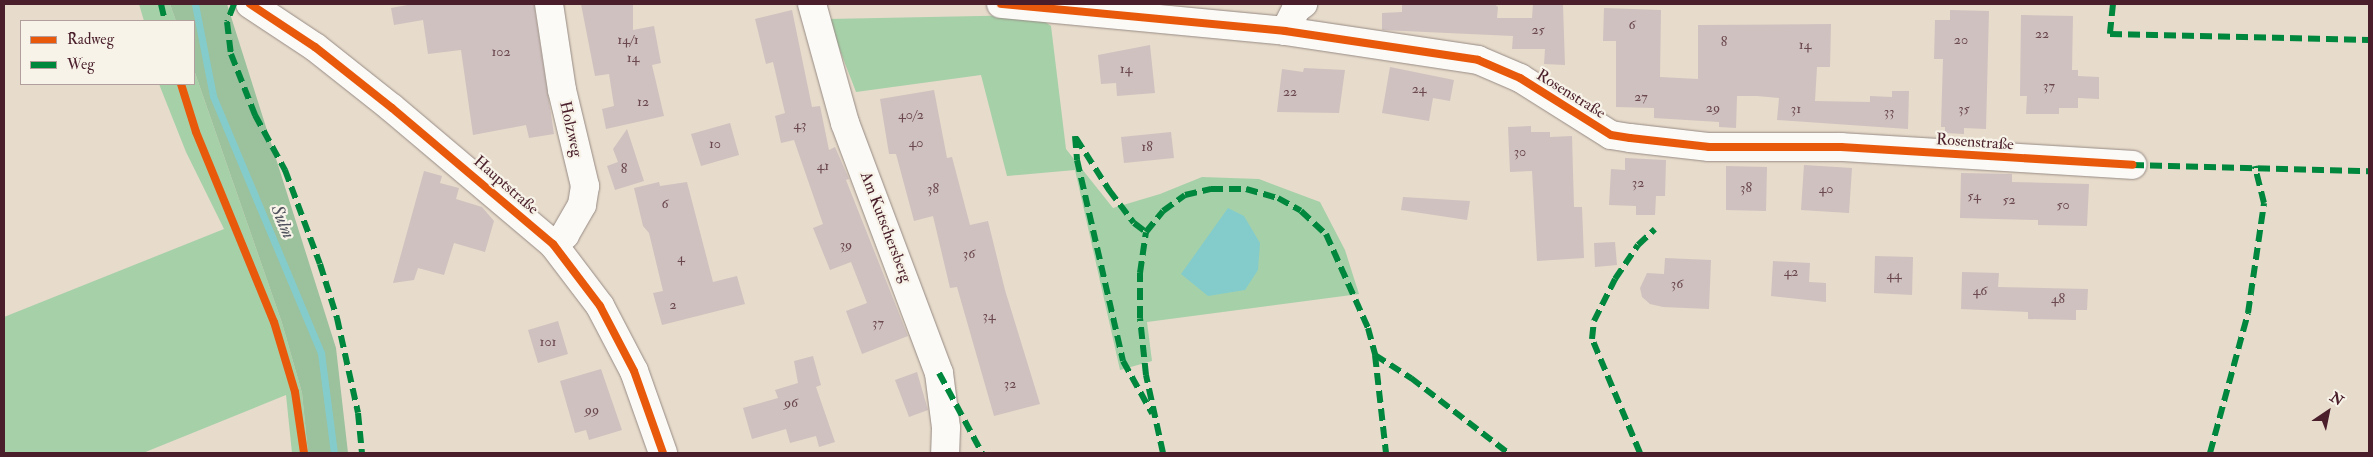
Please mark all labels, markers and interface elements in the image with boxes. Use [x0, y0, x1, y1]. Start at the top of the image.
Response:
house number: 6 [1628, 17, 1636, 33]
legend [20, 20, 195, 85]
house number: 25 [1531, 22, 1545, 38]
house number: 22 [2035, 26, 2049, 42]
text: Radweg [67, 30, 114, 49]
house number: 14/1 [617, 32, 639, 48]
house number: 20 [1954, 32, 1968, 48]
house number: 8 [1721, 34, 1727, 50]
house number: 14 [1799, 37, 1811, 53]
house number: 102 [491, 44, 511, 60]
house number: 14 [627, 50, 639, 66]
text: Weg [67, 55, 95, 74]
house number: 14 [1120, 61, 1132, 77]
street label: Rosenstraße [1533, 65, 1609, 123]
house number: 37 [2043, 78, 2055, 94]
house number: 24 [1412, 81, 1426, 97]
house number: 22 [1283, 84, 1297, 100]
house number: 27 [1634, 89, 1648, 105]
house number: 12 [637, 94, 649, 110]
street label: Holzweg [555, 99, 587, 159]
house number: 29 [1706, 100, 1720, 116]
house number: 31 [1791, 101, 1801, 117]
house number: 35 [1958, 101, 1970, 117]
house number: 33 [1884, 104, 1894, 120]
house number: 40/2 [898, 107, 924, 123]
house number: 43 [794, 117, 806, 133]
street label: Rosenstraße [1935, 130, 2015, 154]
house number: 40 [909, 135, 923, 151]
house number: 10 [709, 136, 721, 152]
house number: 18 [1141, 139, 1153, 155]
house number: 30 [1514, 144, 1526, 160]
street label: Hauptstraße [470, 152, 542, 218]
house number: 41 [817, 158, 829, 174]
house number: 8 [621, 161, 627, 177]
street label: Am Kutschersberg [856, 169, 916, 285]
house number: 32 [1632, 175, 1644, 191]
house number: 38 [1740, 180, 1752, 196]
house number: 38 [927, 181, 939, 197]
house number: 40 [1819, 181, 1833, 197]
house number: 54 [1967, 188, 1981, 204]
house number: 52 [2002, 192, 2016, 208]
house number: 6 [661, 196, 669, 212]
house number: 50 [2056, 197, 2070, 213]
water label: Sulm [265, 202, 299, 242]
house number: 39 [840, 237, 852, 253]
house number: 36 [963, 246, 975, 262]
house number: 4 [677, 250, 685, 266]
house number: 42 [1784, 264, 1798, 280]
house number: 44 [1886, 267, 1902, 283]
house number: 36 [1671, 276, 1683, 292]
house number: 46 [1973, 283, 1987, 299]
house number: 48 [2051, 291, 2065, 307]
house number: 2 [669, 297, 677, 313]
house number: 34 [983, 308, 995, 324]
house number: 37 [872, 315, 884, 331]
house number: 101 [539, 334, 557, 350]
house number: 32 [1004, 376, 1016, 392]
north arrow [2303, 387, 2353, 437]
text: N [2327, 389, 2347, 410]
house number: 96 [784, 395, 798, 411]
house number: 99 [585, 402, 599, 418]

